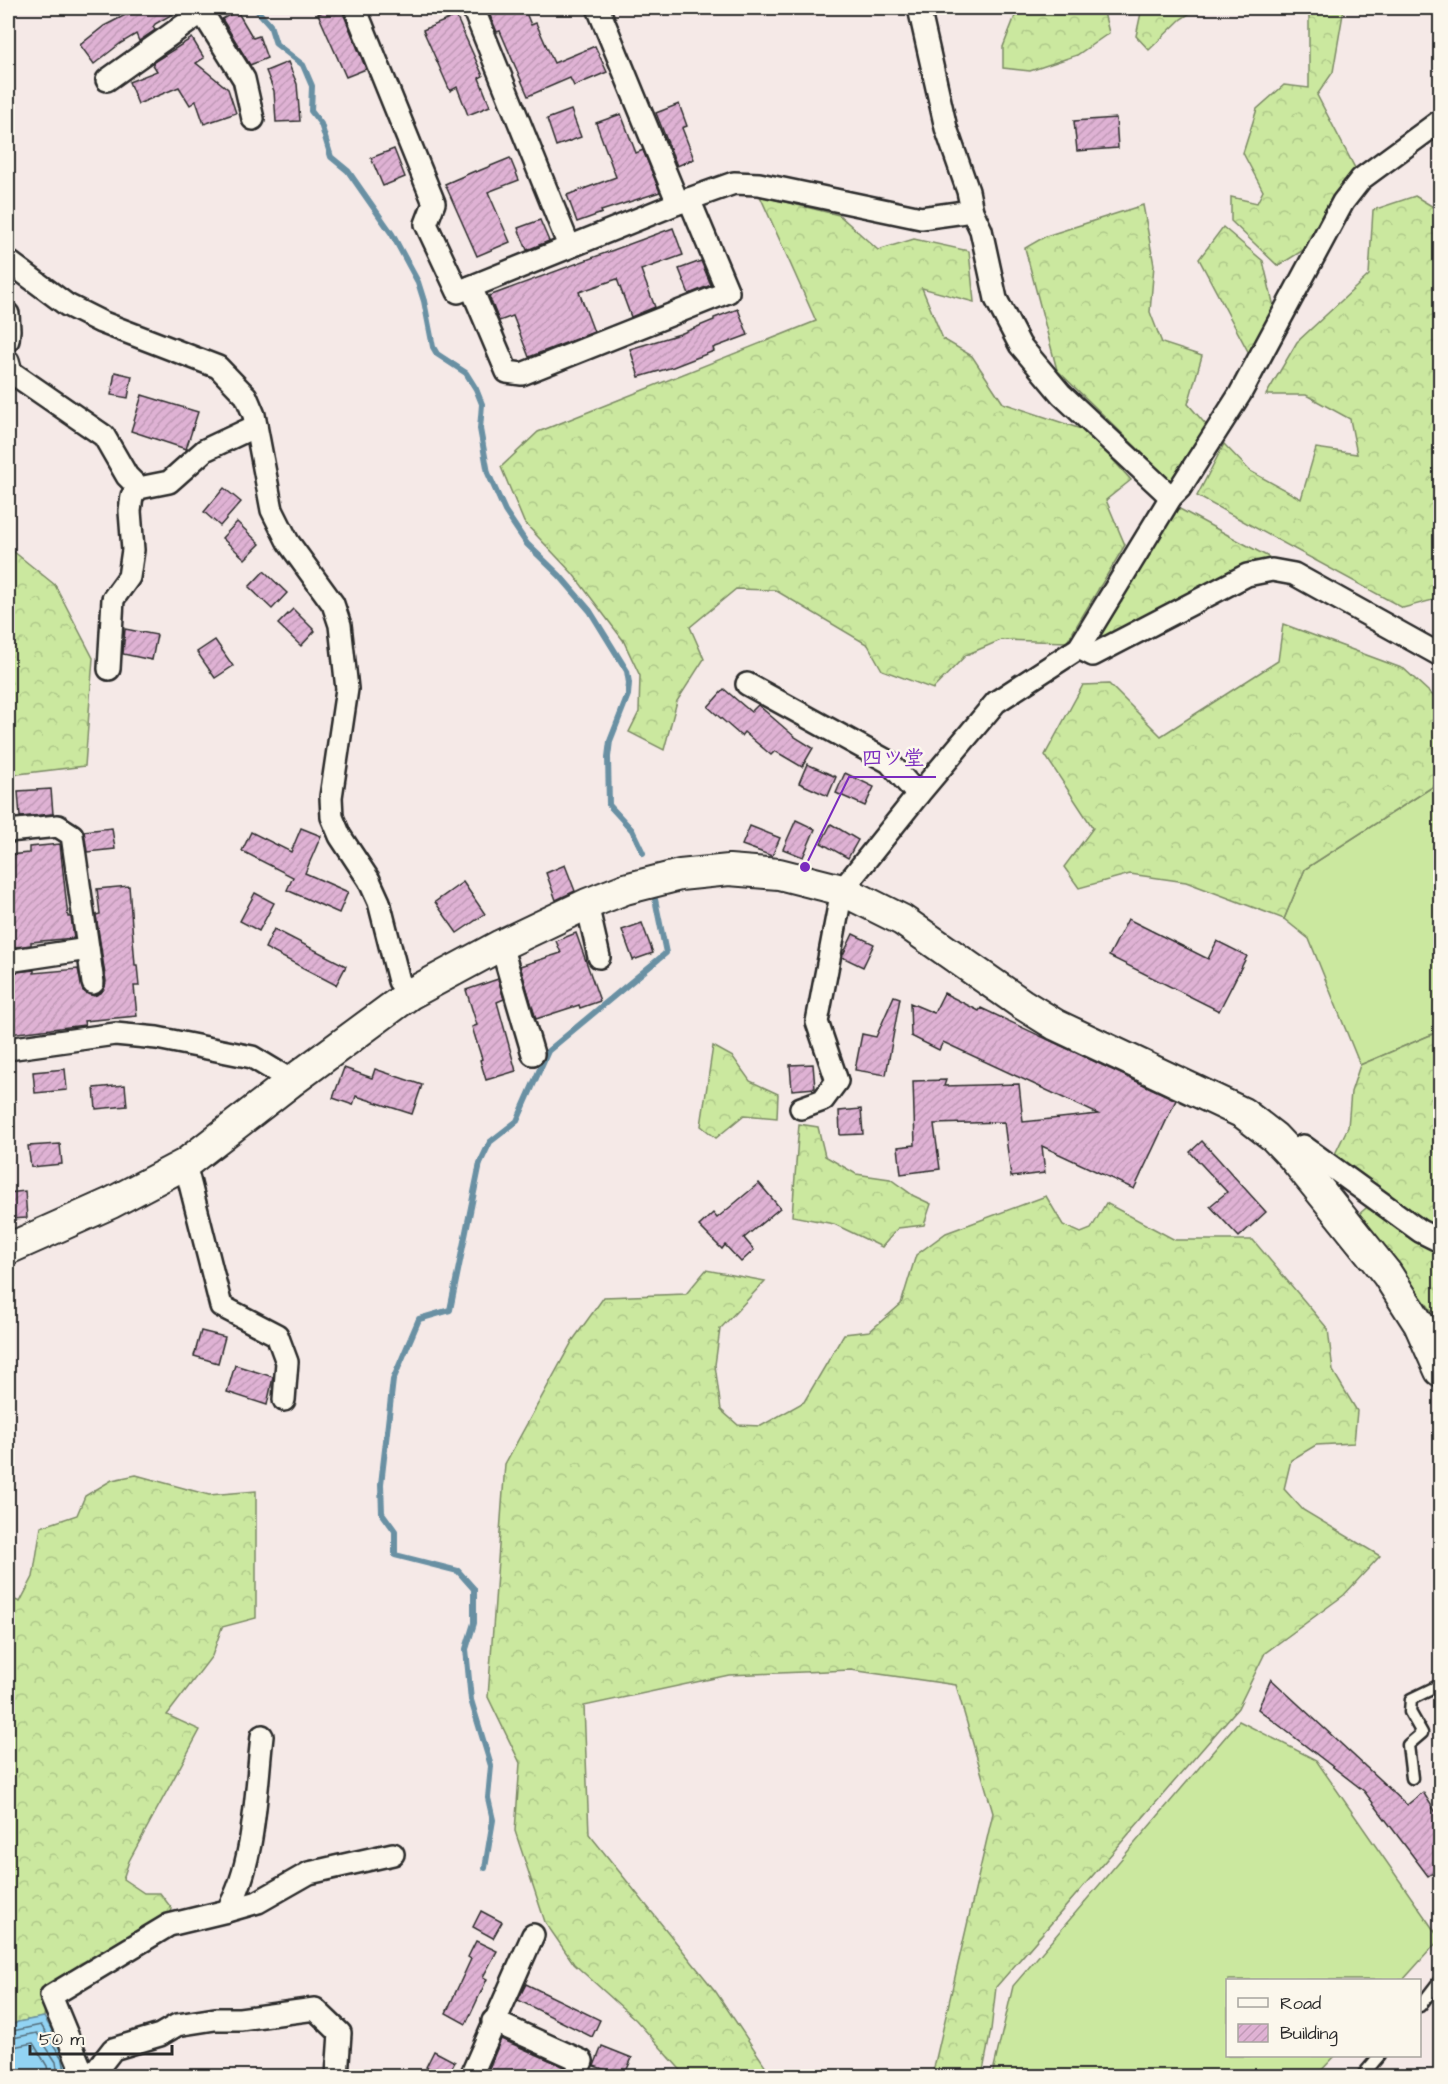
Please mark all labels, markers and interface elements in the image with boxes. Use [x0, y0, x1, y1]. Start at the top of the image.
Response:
callout: 四ツ堂 [849, 738, 936, 777]
text: 四ツ堂 [862, 744, 925, 773]
legend [1226, 1979, 1421, 2057]
text: Road [1280, 1991, 1321, 2016]
scale bar [30, 2018, 172, 2056]
text: Building [1280, 2021, 1338, 2047]
text: 50 m [39, 2027, 84, 2052]

